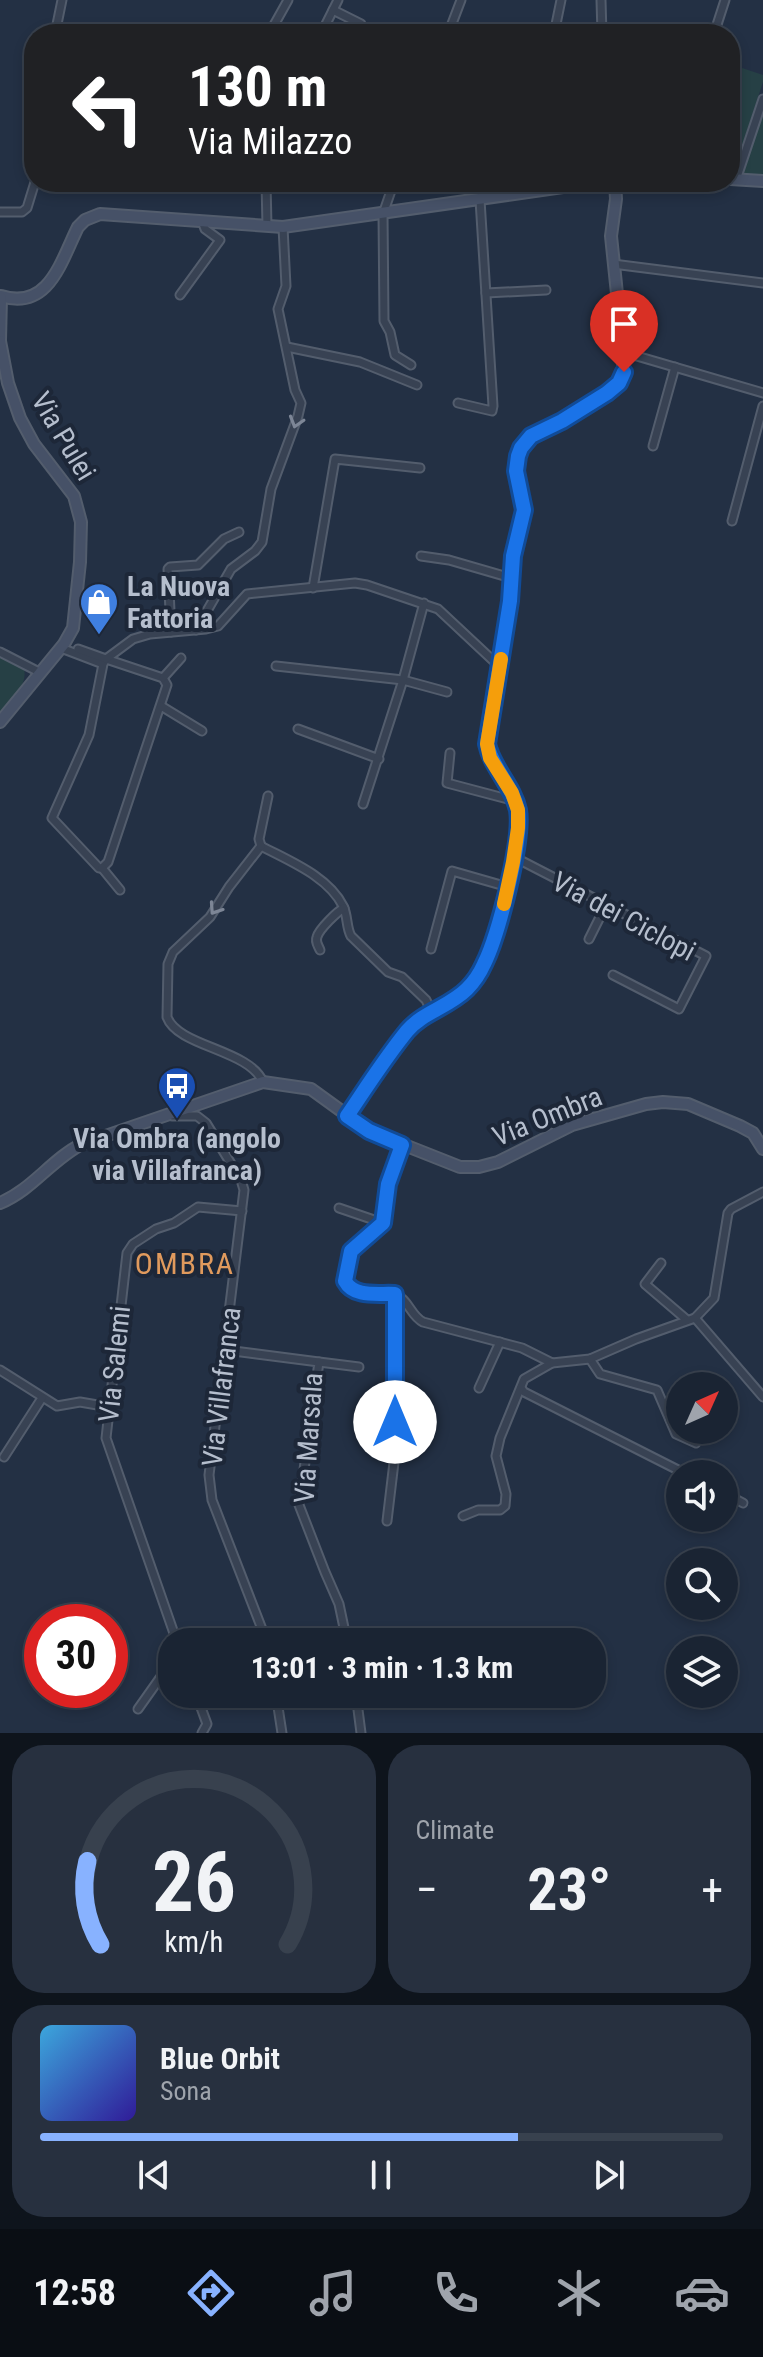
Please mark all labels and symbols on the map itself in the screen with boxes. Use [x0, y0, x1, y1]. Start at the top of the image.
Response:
pin [590, 290, 658, 372]
street label: Via Pulei [24, 386, 103, 486]
one-way arrow [289, 415, 305, 428]
place label: La Nuova Fattoria [127, 570, 230, 635]
shop icon: La Nuova Fattoria [78, 581, 120, 636]
street label: Via dei Ciclopi [546, 865, 701, 968]
one-way arrow [210, 900, 225, 914]
bus stop icon: Via Ombra (angolo via Villafranca) [156, 1065, 198, 1120]
street label: Via Ombra [488, 1080, 607, 1153]
place label: Via Ombra (angolo via Villafranca) [73, 1122, 281, 1187]
district label: OMBRA [135, 1246, 235, 1281]
street label: Via Salemi [92, 1304, 137, 1424]
street label: Via Villafranca [195, 1305, 248, 1469]
street label: Via Marsala [287, 1372, 330, 1505]
north arrow [666, 1372, 738, 1444]
position arrow [353, 1380, 437, 1464]
speed limit sign: 30 [24, 1604, 128, 1708]

